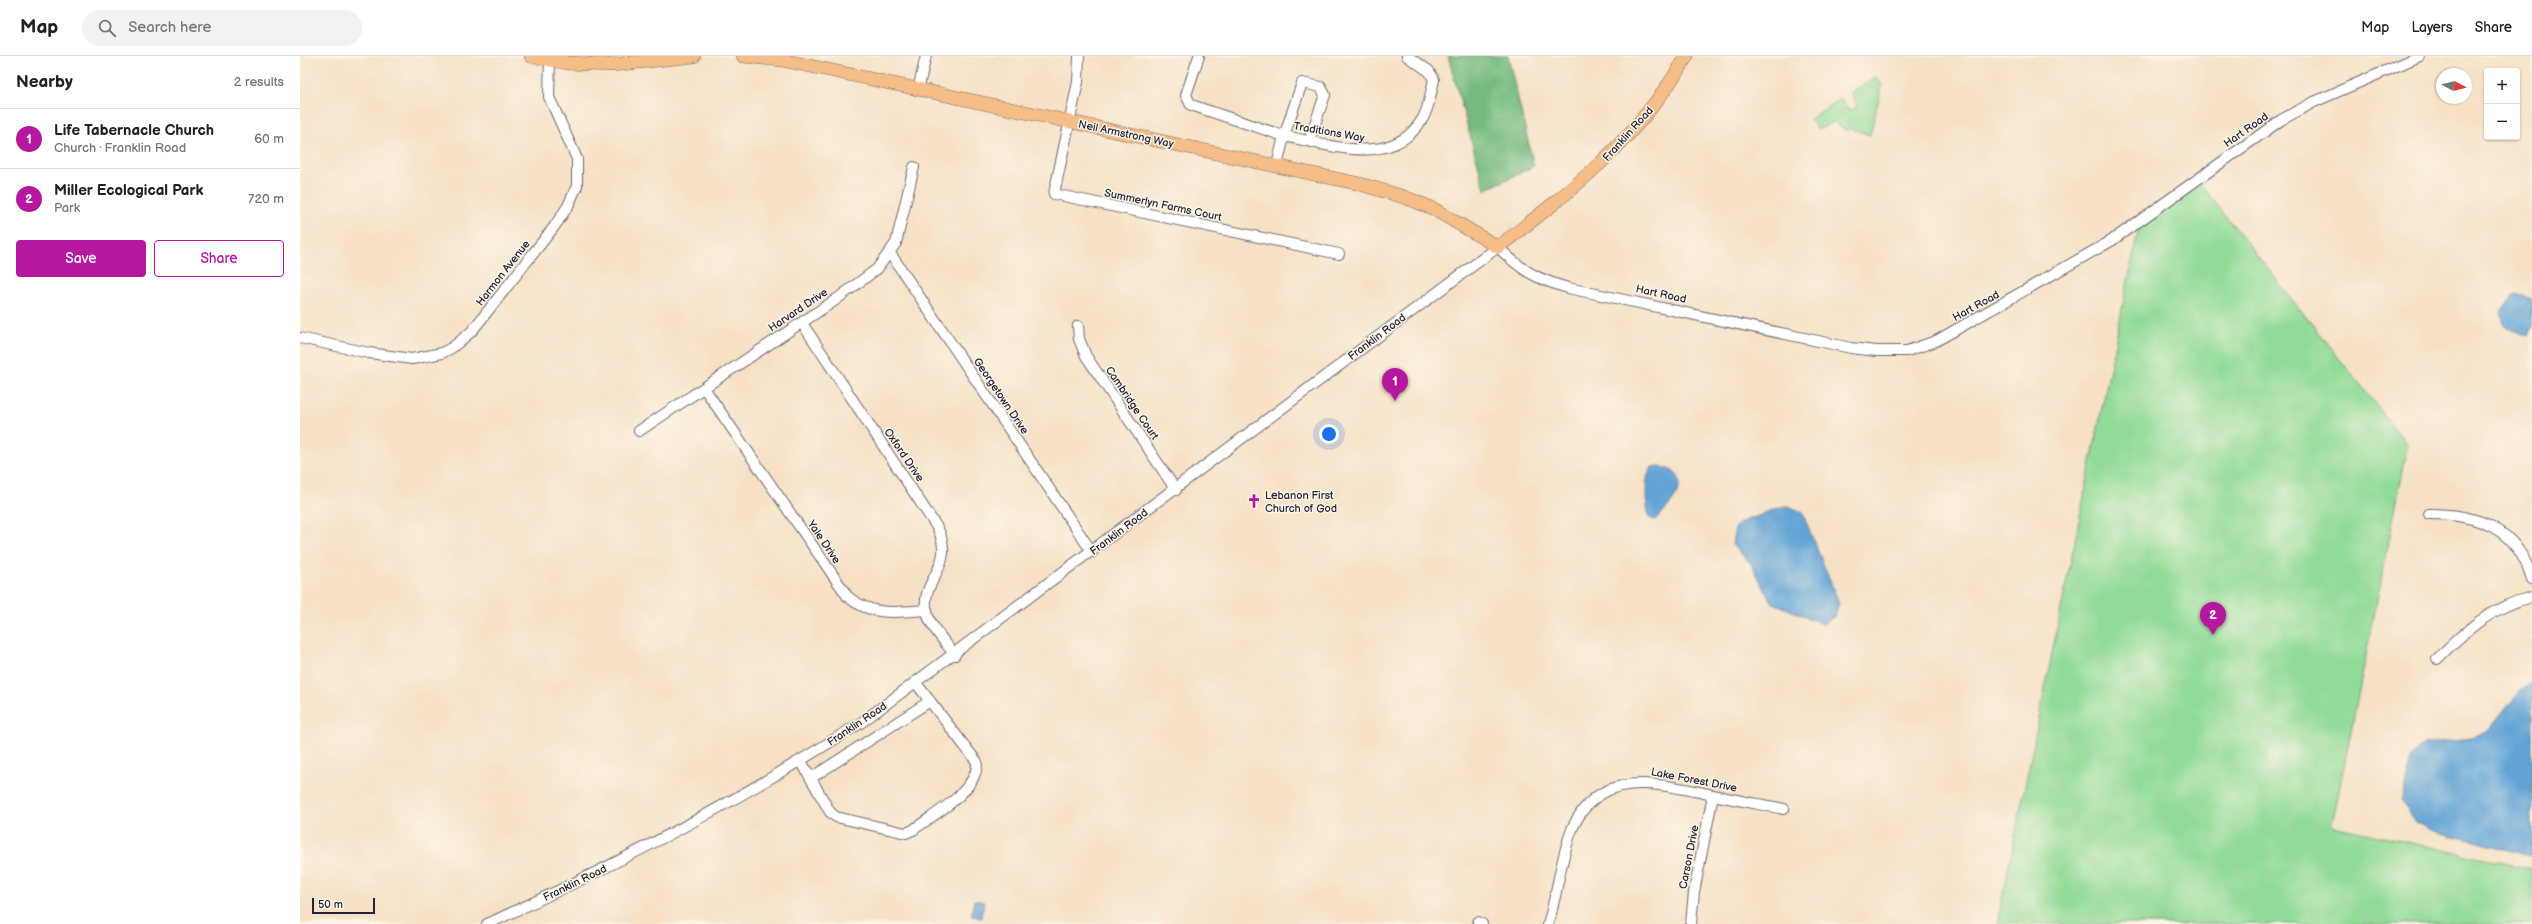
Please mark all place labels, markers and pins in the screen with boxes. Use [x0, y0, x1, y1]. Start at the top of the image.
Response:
pin: 1 [1382, 368, 1408, 401]
place label: Lebanon First Church of God [1265, 489, 1337, 515]
church icon: Lebanon First Church of God [1246, 493, 1262, 509]
pin: 2 [2200, 602, 2226, 635]

